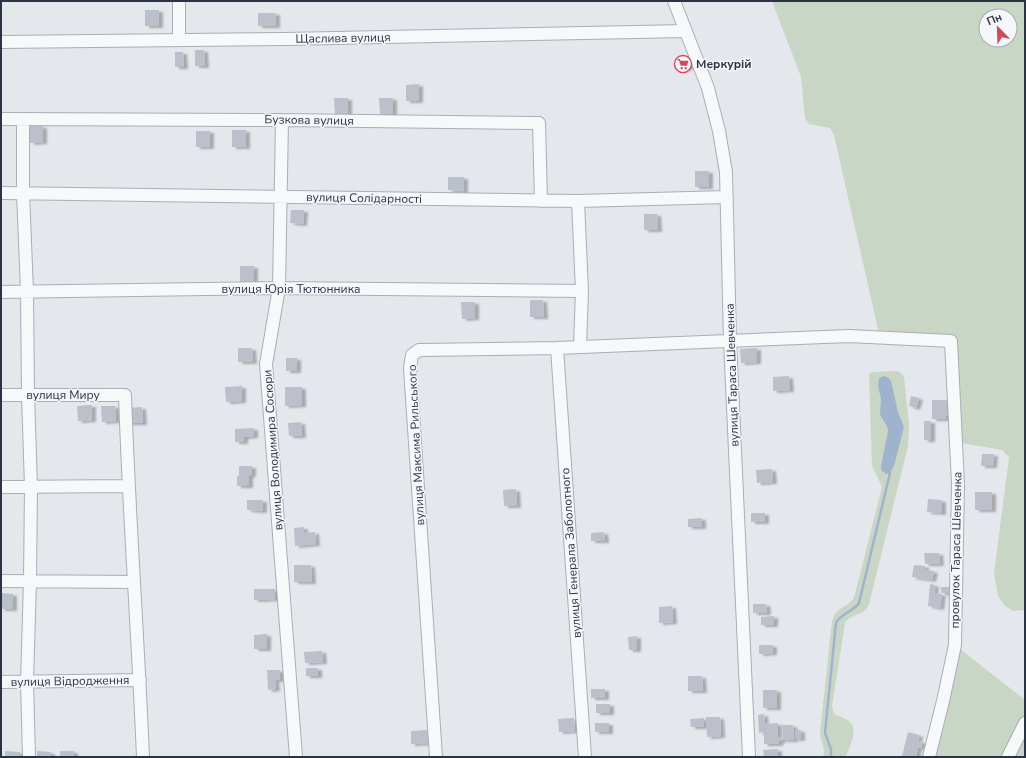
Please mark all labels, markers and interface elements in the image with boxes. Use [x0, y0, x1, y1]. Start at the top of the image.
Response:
north arrow [978, 8, 1018, 48]
text: Пн [984, 9, 1004, 29]
street label: Щаслива вулиця [295, 29, 391, 47]
supermarket icon: Меркурій [673, 54, 693, 74]
place label: Меркурій [696, 56, 752, 72]
street label: Бузкова вулиця [264, 111, 354, 129]
street label: вулиця Солідарності [306, 189, 422, 207]
street label: вулиця Юрія Тютюнника [222, 281, 360, 297]
street label: вулиця Тараса Шевченка [722, 303, 742, 447]
street label: вулиця Максима Рильського [404, 364, 428, 526]
street label: вулиця Володимира Сосюри [259, 369, 287, 531]
street label: вулиця Миру [26, 387, 101, 403]
street label: вулиця Генерала Заболотного [557, 467, 585, 639]
street label: провулок Тараса Шевченка [947, 471, 965, 629]
street label: вулиця Відродження [11, 672, 129, 690]

